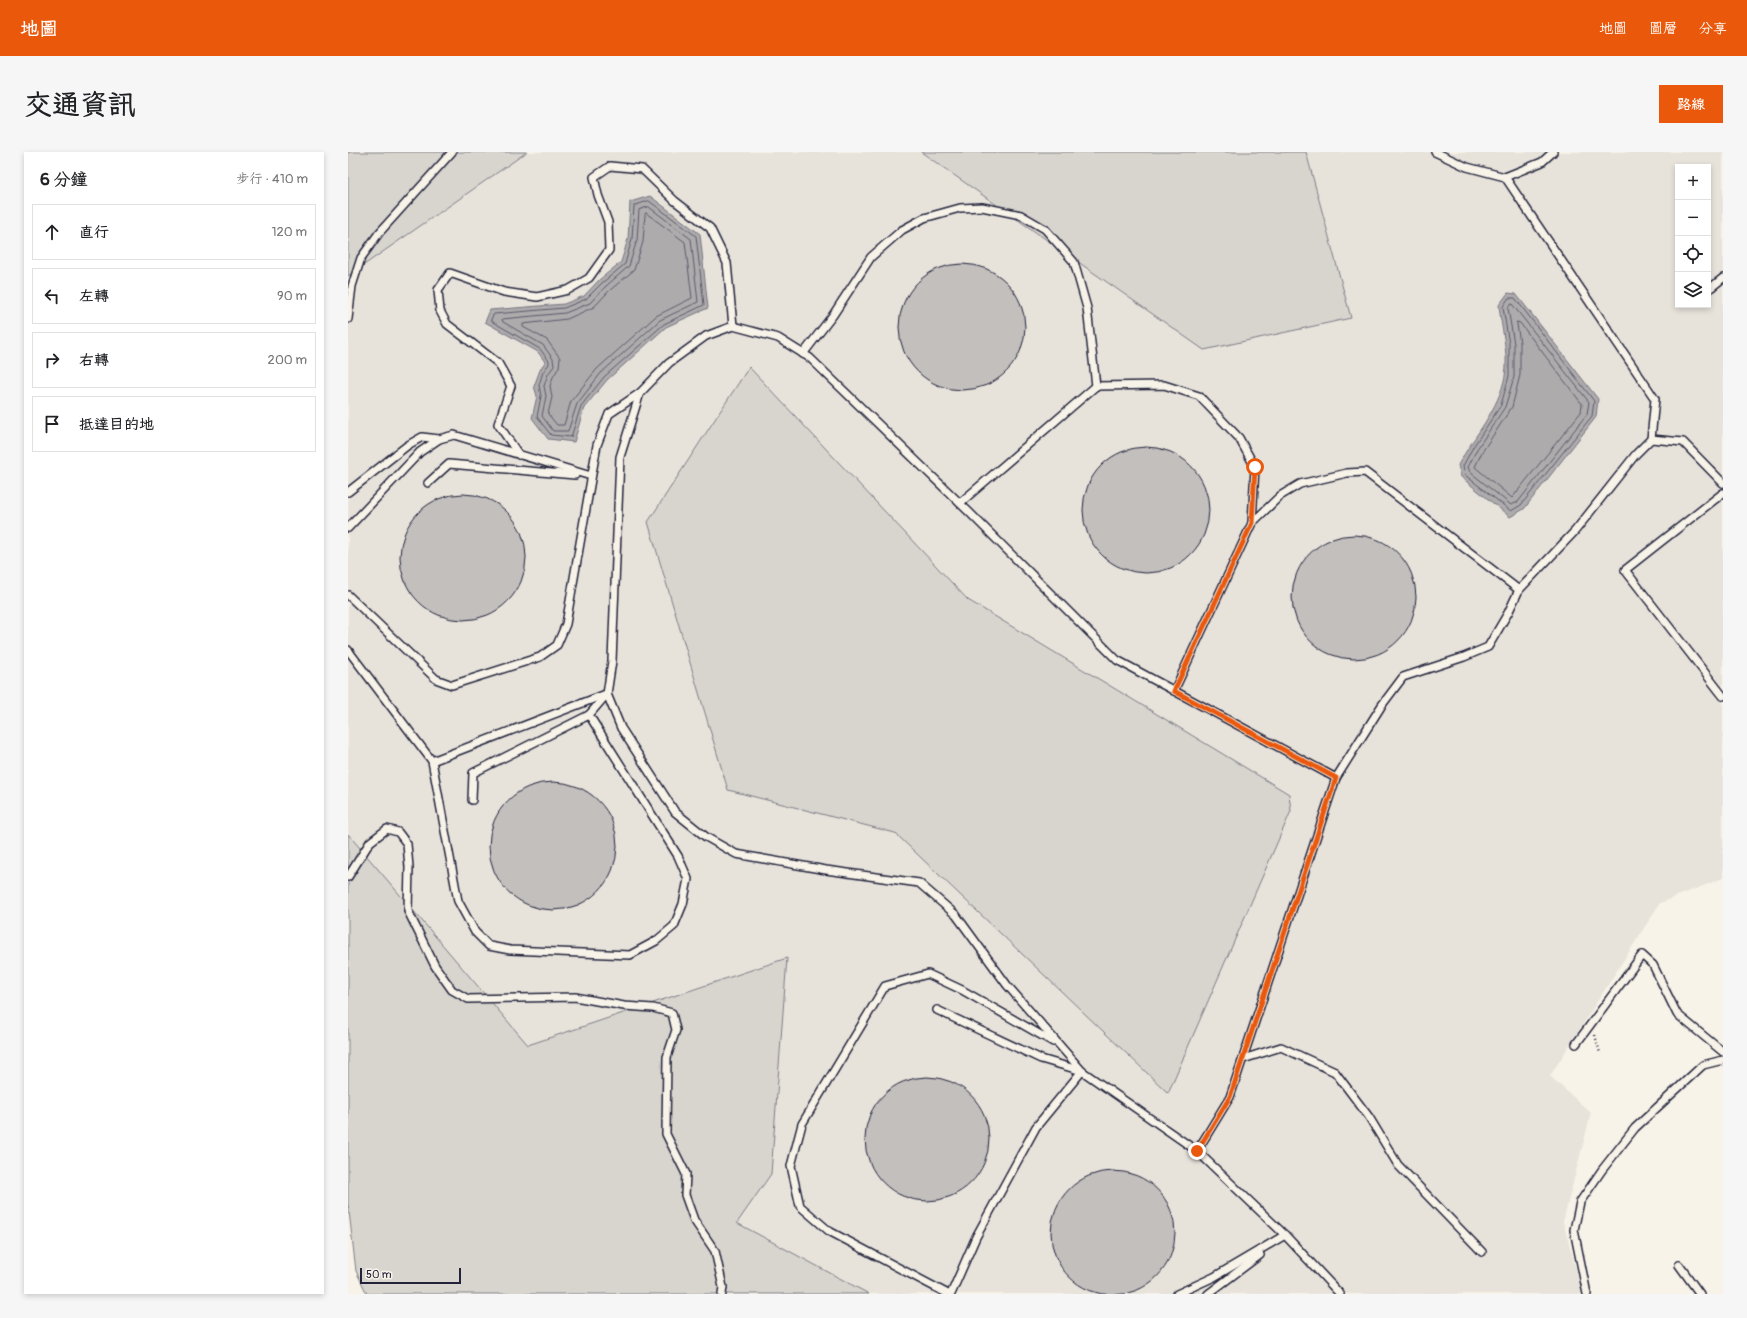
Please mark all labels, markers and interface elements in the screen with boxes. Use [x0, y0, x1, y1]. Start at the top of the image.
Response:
text: 地圖 [20, 17, 58, 41]
text: 地圖 [1599, 20, 1627, 37]
text: 圖層 [1649, 20, 1677, 37]
text: 分享 [1699, 20, 1727, 37]
button: 路線 [1659, 85, 1723, 123]
text: 交通資訊 [24, 88, 136, 123]
map controls [1675, 164, 1711, 308]
button: + [1675, 164, 1711, 200]
text: 6 分鐘 [40, 169, 88, 190]
text: 步行 · 410 m [236, 171, 308, 187]
button: − [1675, 200, 1711, 236]
icon: ahead [41, 221, 63, 243]
text: 直行 [79, 223, 109, 242]
text: 120 m [271, 224, 307, 240]
button: locate [1675, 236, 1711, 272]
button: layers [1675, 272, 1711, 308]
icon: left [41, 285, 63, 307]
text: 左轉 [79, 287, 109, 306]
text: 90 m [277, 288, 307, 304]
icon: right [41, 349, 63, 371]
text: 右轉 [79, 351, 109, 370]
text: 200 m [268, 352, 307, 368]
icon: arrive [41, 413, 63, 435]
text: 抵達目的地 [79, 415, 154, 434]
route start [1246, 458, 1264, 476]
route end [1188, 1142, 1206, 1160]
scale bar [360, 1266, 461, 1285]
text: 50 m [366, 1268, 392, 1281]

